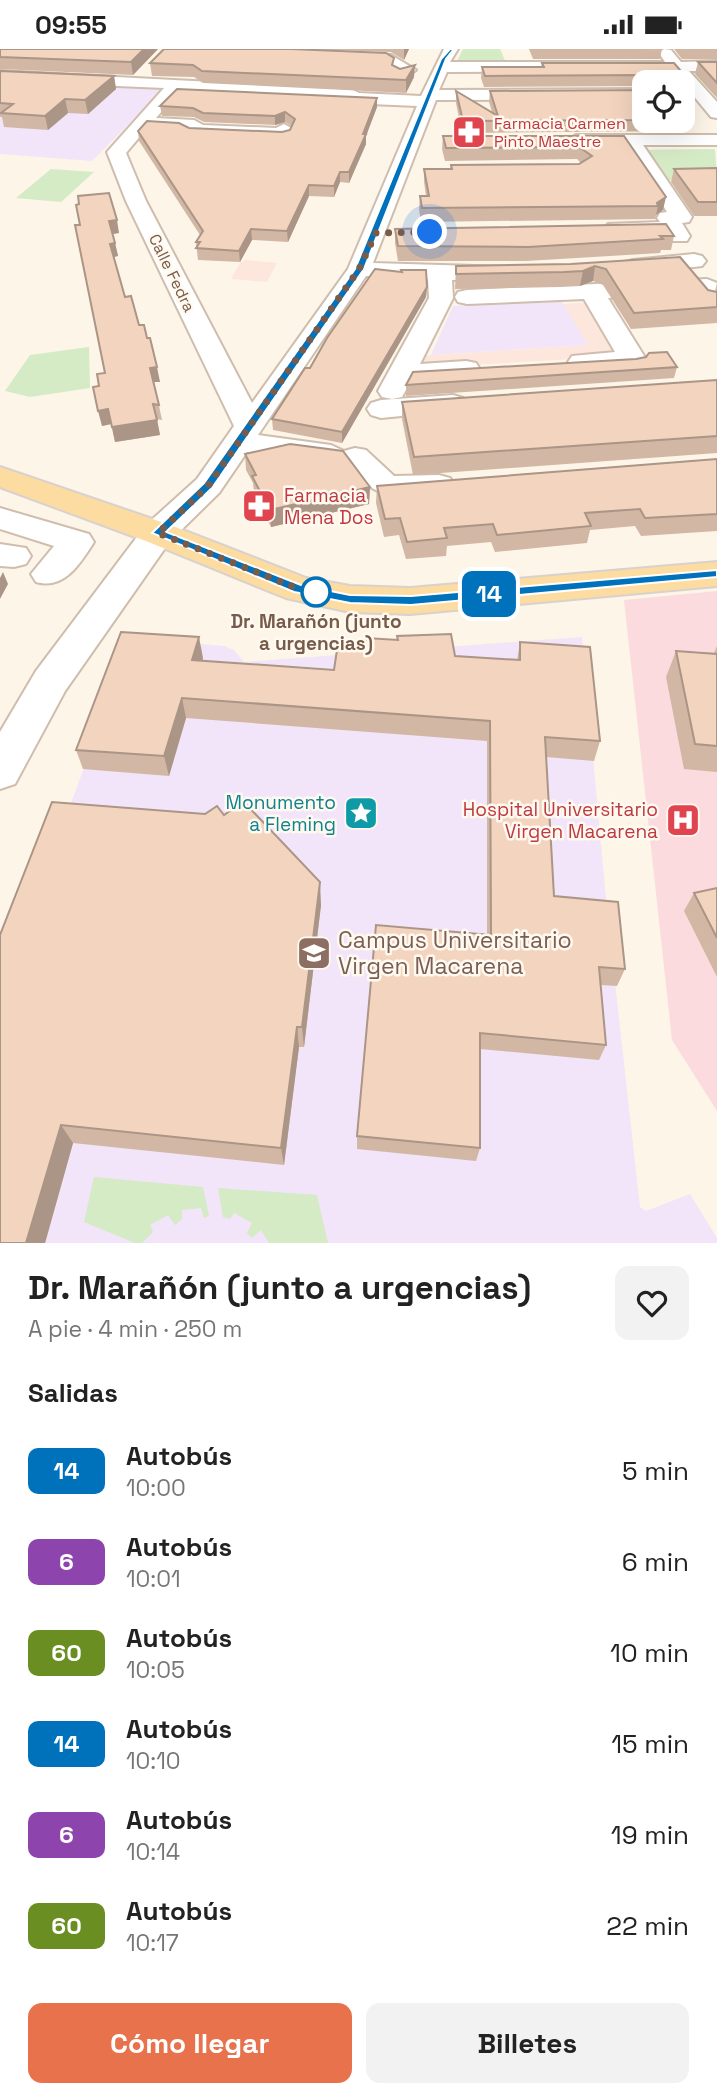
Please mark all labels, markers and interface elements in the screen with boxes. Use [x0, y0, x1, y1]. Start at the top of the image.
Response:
text: 09:55 [35, 8, 107, 42]
map controls [632, 70, 695, 133]
button: locate [632, 70, 695, 133]
pharmacy icon: Farmacia Carmen Pinto Maestre [450, 113, 488, 151]
place label: Farmacia Carmen Pinto Maestre [494, 113, 626, 152]
your location [412, 214, 447, 249]
street label: Calle Fedra [144, 231, 200, 315]
place label: Farmacia Mena Dos [284, 483, 374, 530]
pharmacy icon: Farmacia Mena Dos [240, 487, 278, 525]
line badge: 14 [458, 571, 520, 617]
marker: Dr. Marañón (junto a urgencias) [301, 577, 331, 607]
text: 14 [476, 578, 502, 609]
place label: Dr. Marañón (junto a urgencias) [230, 609, 402, 656]
place label: Monumento a Fleming [226, 790, 336, 837]
place icon: Monumento a Fleming [342, 794, 380, 832]
place label: Hospital Universitario Virgen Macarena [463, 797, 658, 844]
hospital icon: Hospital Universitario Virgen Macarena [664, 801, 702, 839]
place label: Campus Universitario Virgen Macarena [338, 925, 572, 981]
school or university icon: Campus Universitario Virgen Macarena [295, 934, 333, 972]
button: heart [615, 1266, 689, 1340]
text: Dr. Marañón (junto a urgencias) [28, 1267, 531, 1309]
text: A pie · 4 min · 250 m [28, 1314, 242, 1344]
text: Salidas [28, 1376, 118, 1410]
text: Autobús [126, 1439, 232, 1473]
text: 5 min [622, 1454, 689, 1488]
text: 14 [53, 1455, 80, 1486]
text: 10:00 [126, 1473, 186, 1503]
text: Autobús [126, 1530, 232, 1564]
text: 6 min [622, 1545, 689, 1579]
text: 6 [59, 1546, 74, 1577]
text: 10:01 [126, 1564, 181, 1594]
text: Autobús [126, 1621, 232, 1655]
text: 10 min [610, 1636, 689, 1670]
text: 60 [51, 1637, 82, 1668]
text: 10:05 [126, 1655, 185, 1685]
text: Autobús [126, 1712, 232, 1746]
text: 15 min [611, 1727, 689, 1761]
text: 14 [53, 1728, 80, 1759]
text: 10:10 [126, 1746, 181, 1776]
text: Autobús [126, 1803, 232, 1837]
text: 19 min [611, 1818, 689, 1852]
text: 6 [59, 1819, 74, 1850]
text: 10:14 [126, 1837, 180, 1867]
text: Autobús [126, 1894, 232, 1928]
text: 22 min [606, 1909, 689, 1943]
text: 60 [51, 1910, 82, 1941]
text: 10:17 [126, 1928, 179, 1958]
button: Cómo llegar [28, 2003, 352, 2083]
button: Billetes [366, 2003, 689, 2083]

